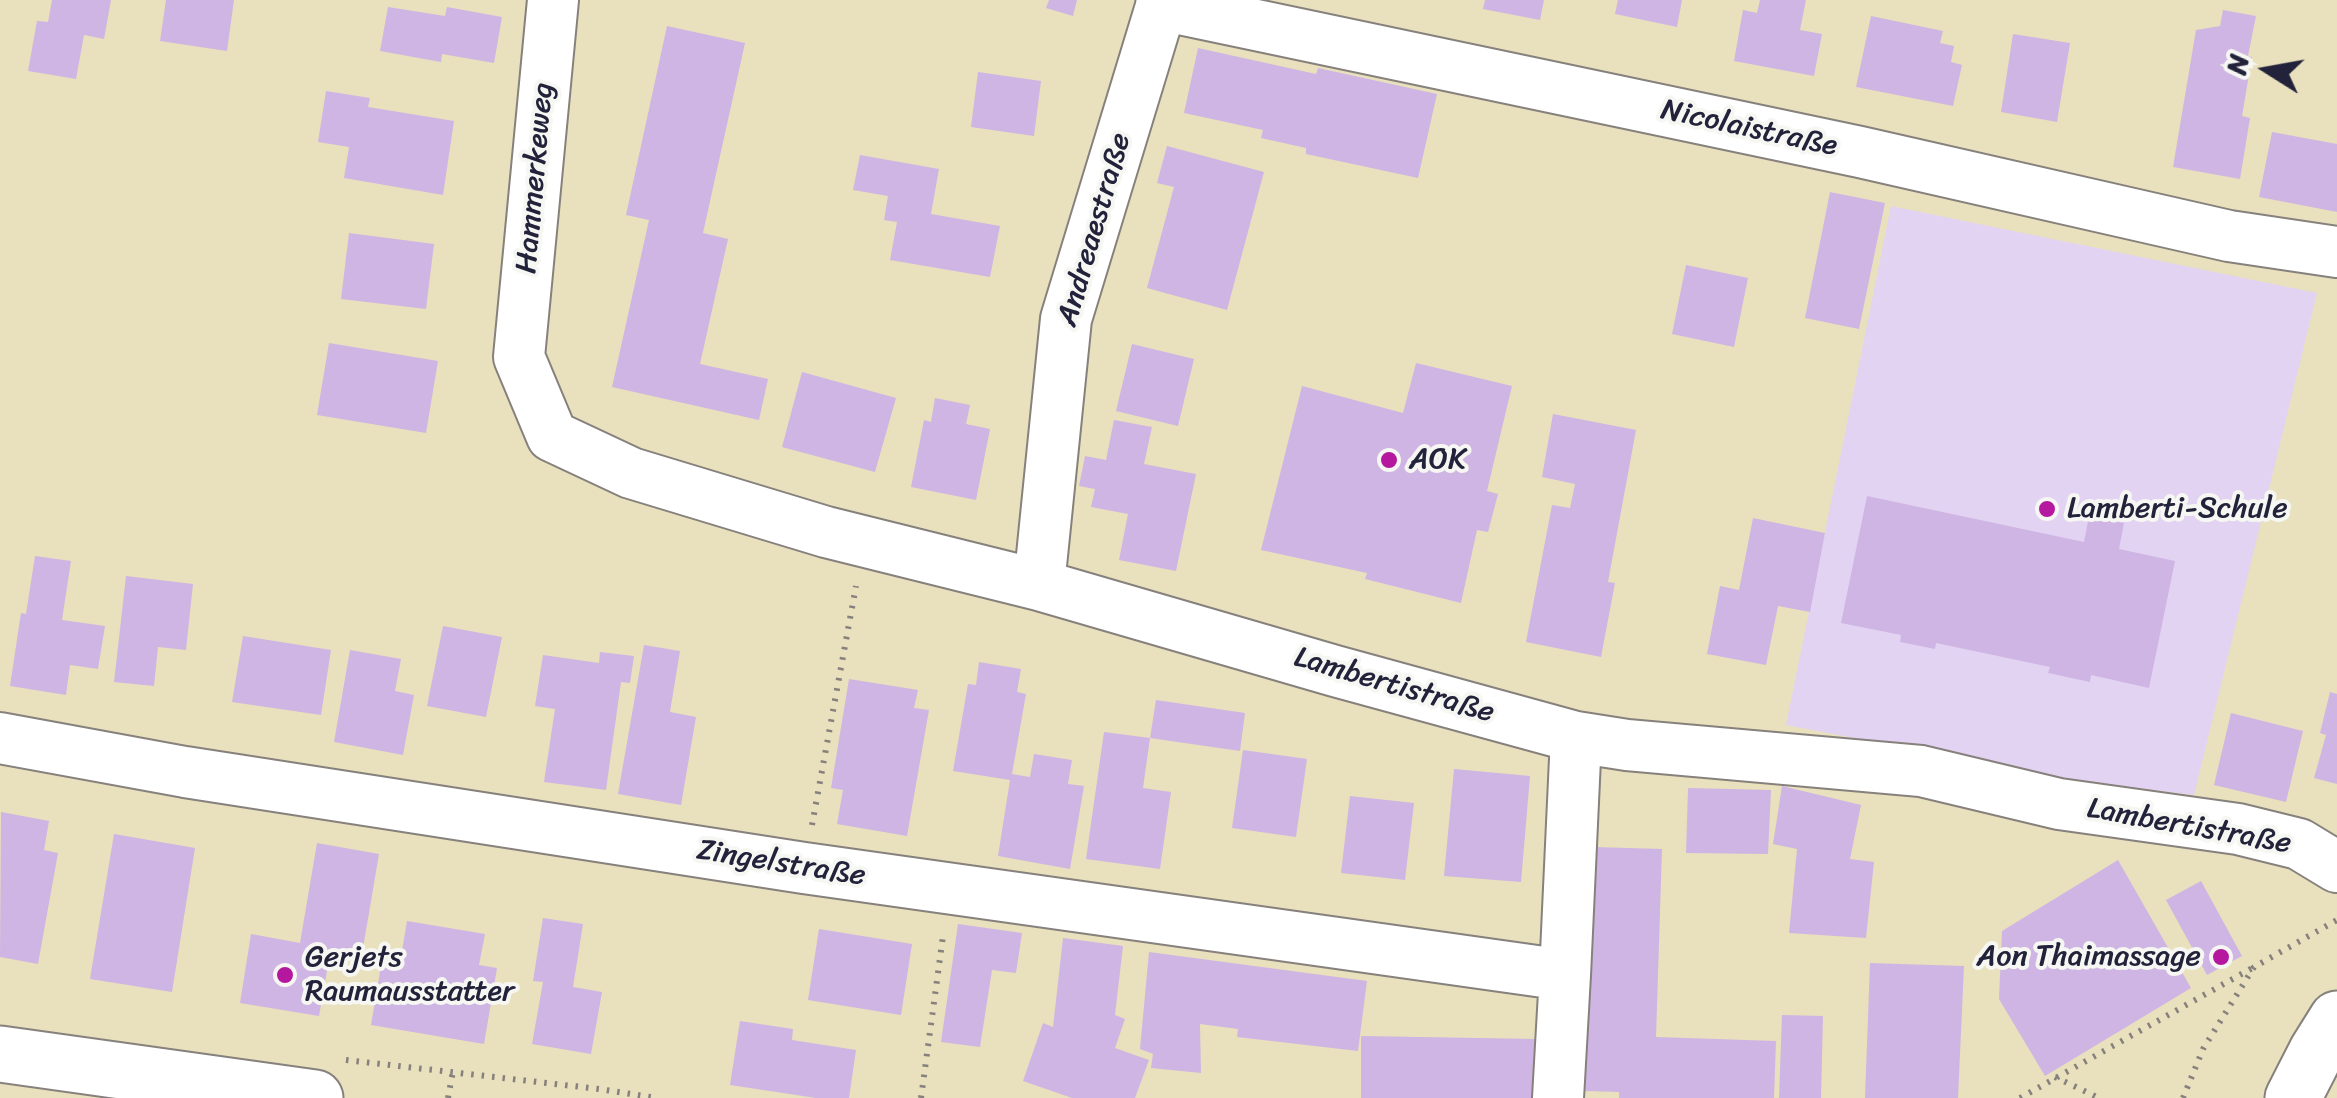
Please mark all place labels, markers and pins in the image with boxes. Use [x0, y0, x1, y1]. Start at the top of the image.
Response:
place label: AOK [1409, 442, 1466, 478]
marker: AOK [1378, 449, 1400, 471]
place label: Lamberti-Schule [2067, 491, 2288, 527]
marker: Lamberti-Schule [2036, 498, 2058, 520]
place label: Aon Thaimassage [1977, 939, 2201, 975]
place label: Gerjets Raumausstatter [305, 940, 514, 1010]
marker: Aon Thaimassage [2210, 946, 2232, 968]
marker: Gerjets Raumausstatter [274, 964, 296, 986]

